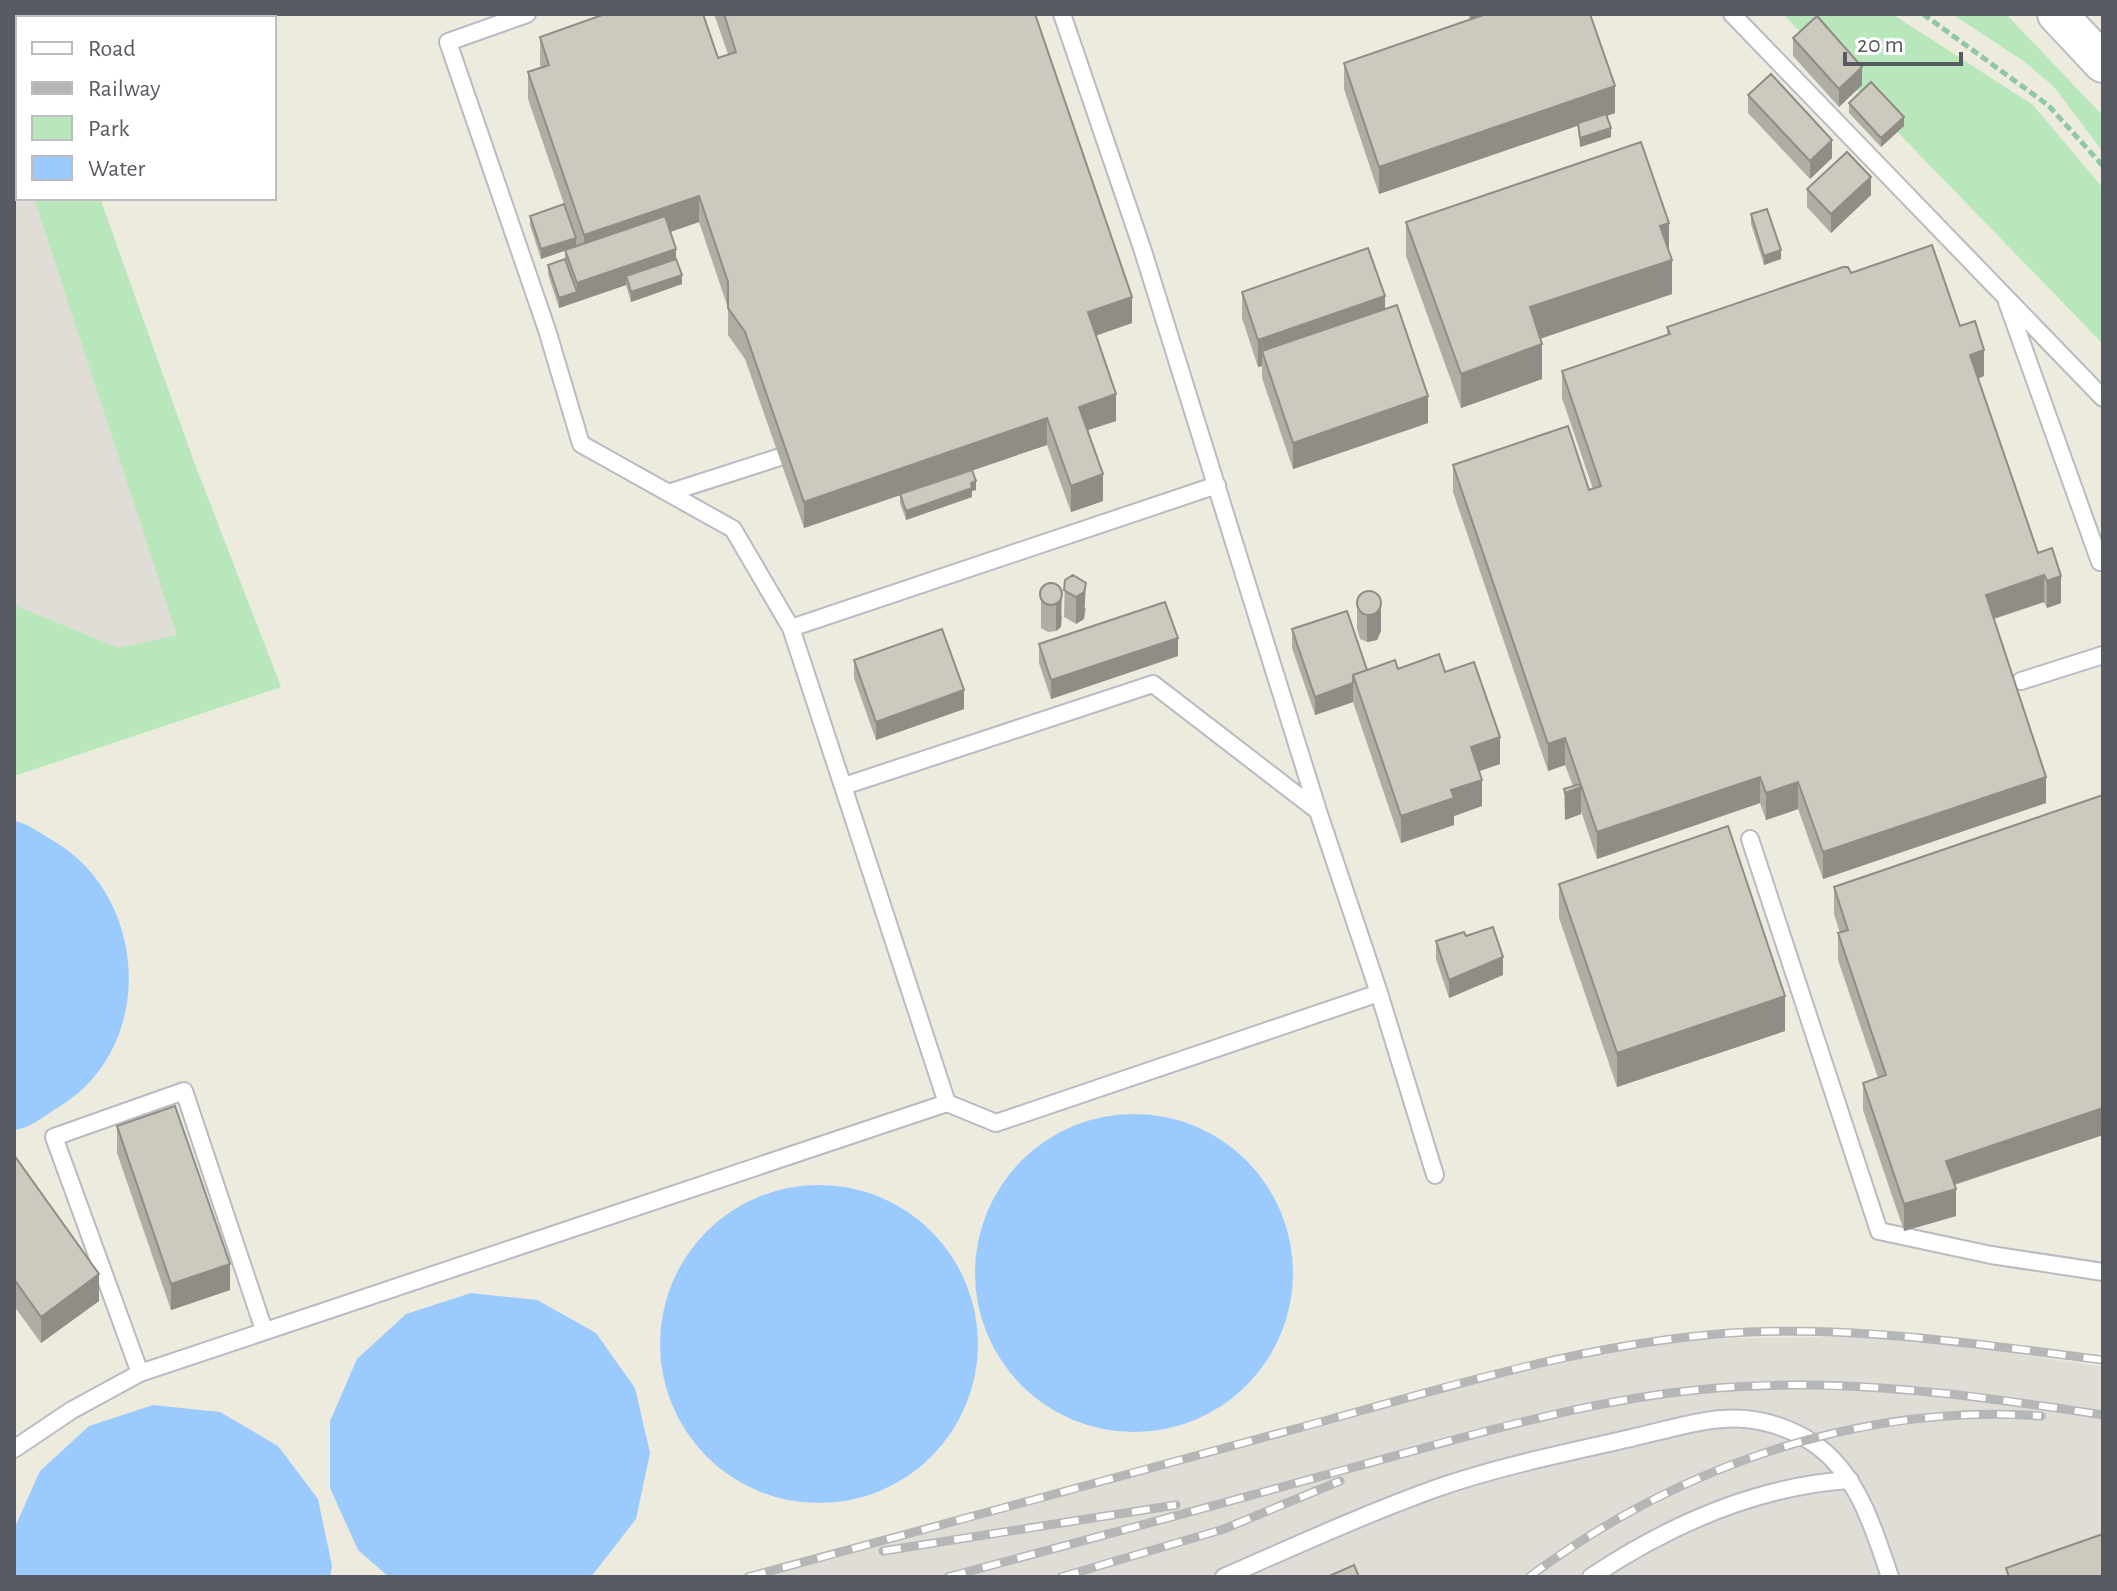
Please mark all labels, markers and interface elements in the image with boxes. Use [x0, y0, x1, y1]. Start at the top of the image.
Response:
legend [16, 16, 276, 200]
scale bar [1845, 16, 1961, 66]
text: 20 m [1857, 33, 1904, 57]
text: Road [88, 37, 136, 61]
text: Railway [88, 77, 160, 101]
text: Park [88, 117, 129, 141]
text: Water [88, 157, 146, 181]

